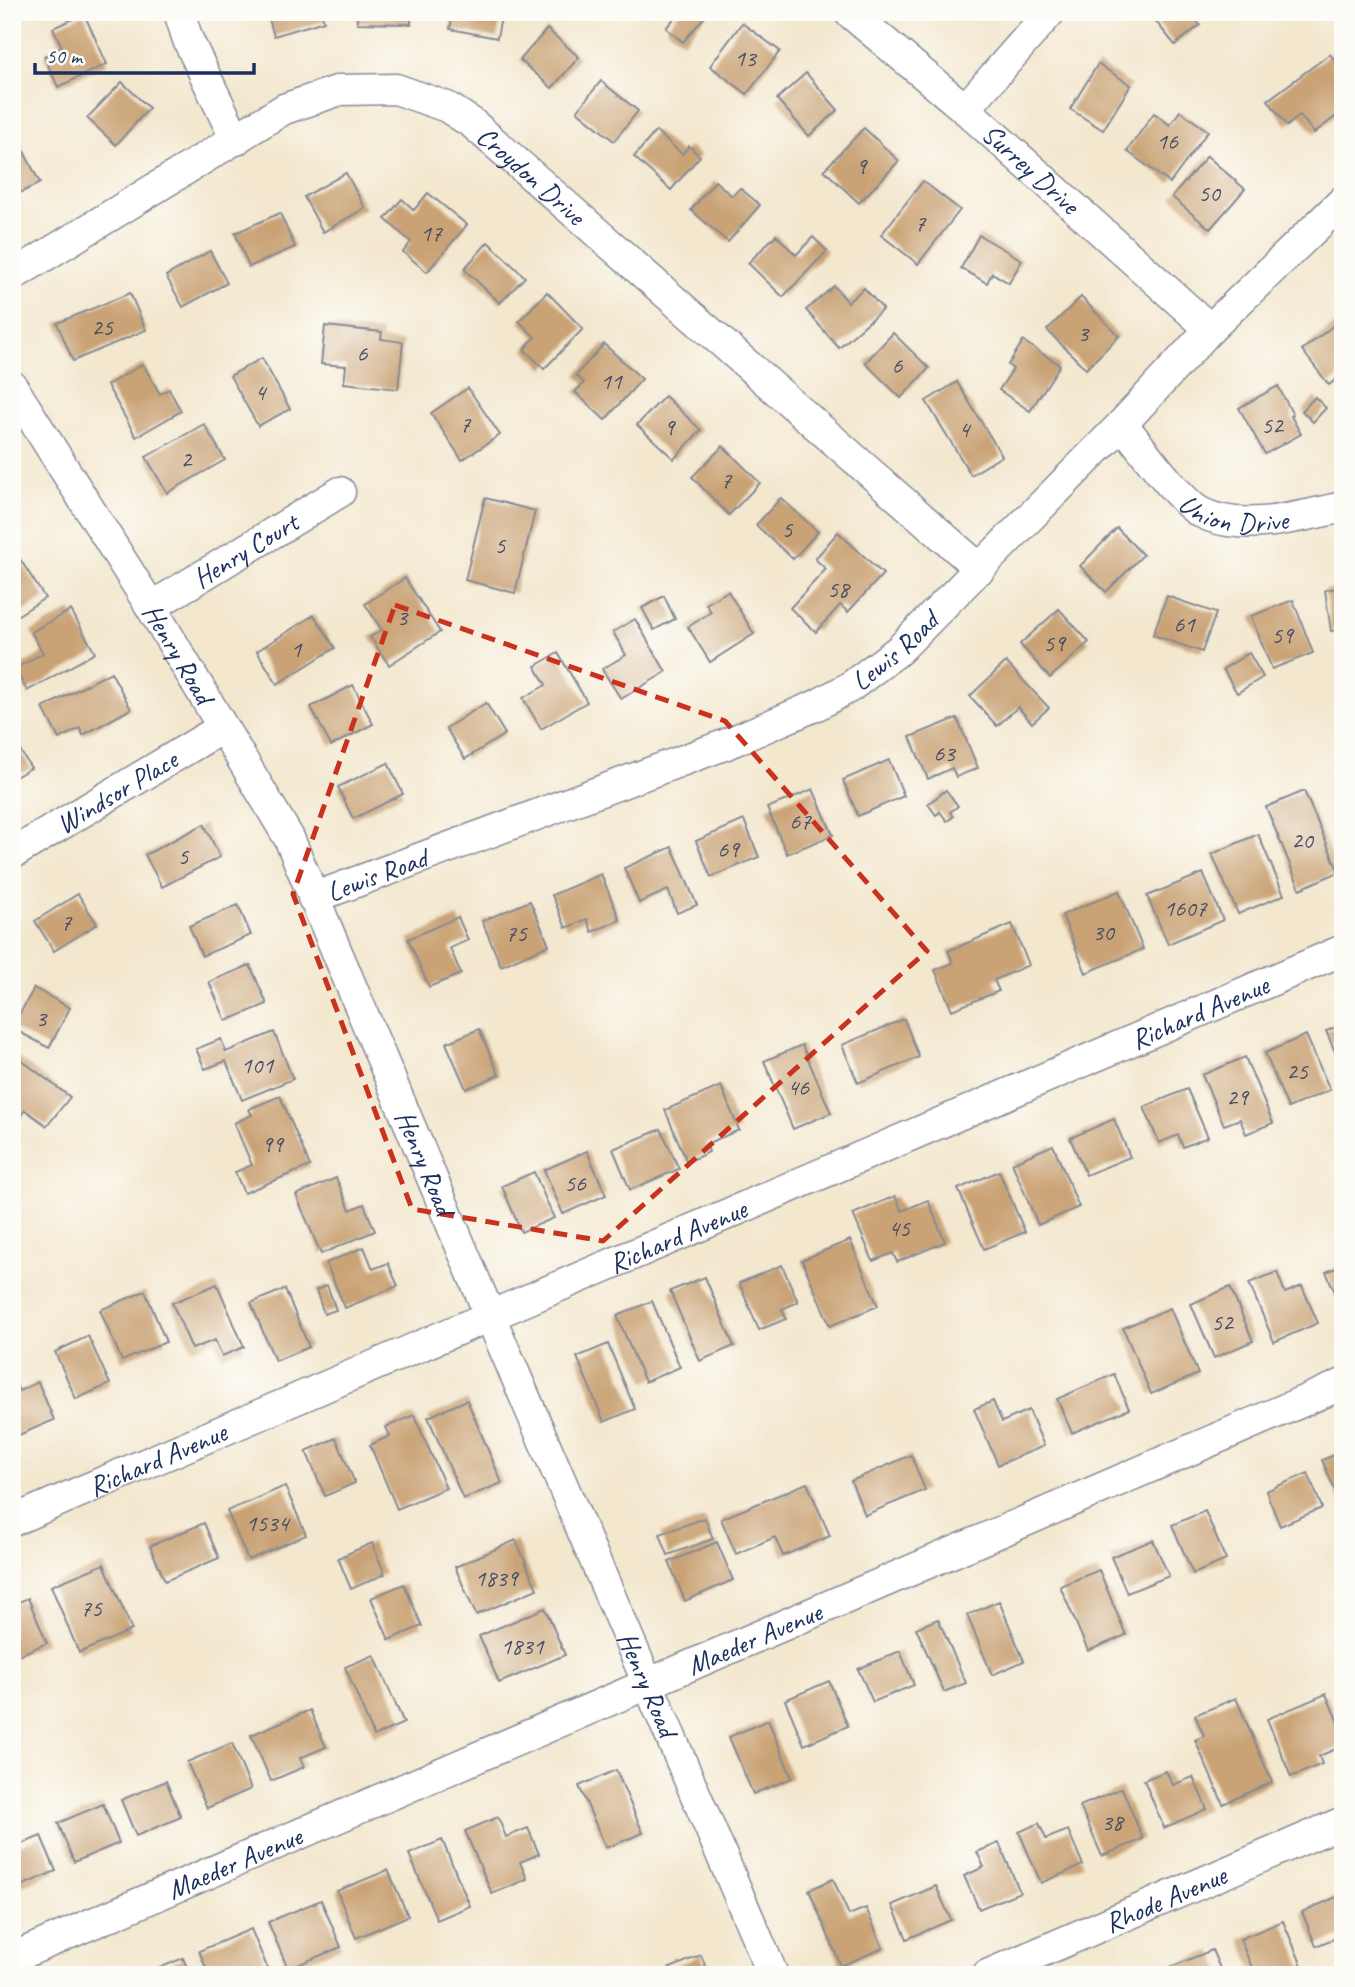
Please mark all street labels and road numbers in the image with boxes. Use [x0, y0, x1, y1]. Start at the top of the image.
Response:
street label: Surrey Drive [975, 115, 1089, 222]
street label: Croydon Drive [470, 118, 594, 233]
street label: Union Drive [1172, 486, 1292, 540]
street label: Henry Court [186, 503, 306, 595]
street label: Henry Road [135, 597, 224, 713]
street label: Lewis Road [844, 600, 948, 698]
street label: Windsor Place [50, 741, 185, 841]
street label: Lewis Road [322, 838, 435, 909]
street label: Richard Avenue [1125, 966, 1275, 1057]
street label: Henry Road [388, 1105, 464, 1224]
street label: Richard Avenue [603, 1190, 753, 1281]
street label: Richard Avenue [83, 1413, 233, 1504]
street label: Maeder Avenue [681, 1593, 828, 1682]
street label: Henry Road [610, 1626, 687, 1745]
street label: Maeder Avenue [162, 1817, 309, 1907]
street label: Rhode Avenue [1099, 1856, 1233, 1940]

